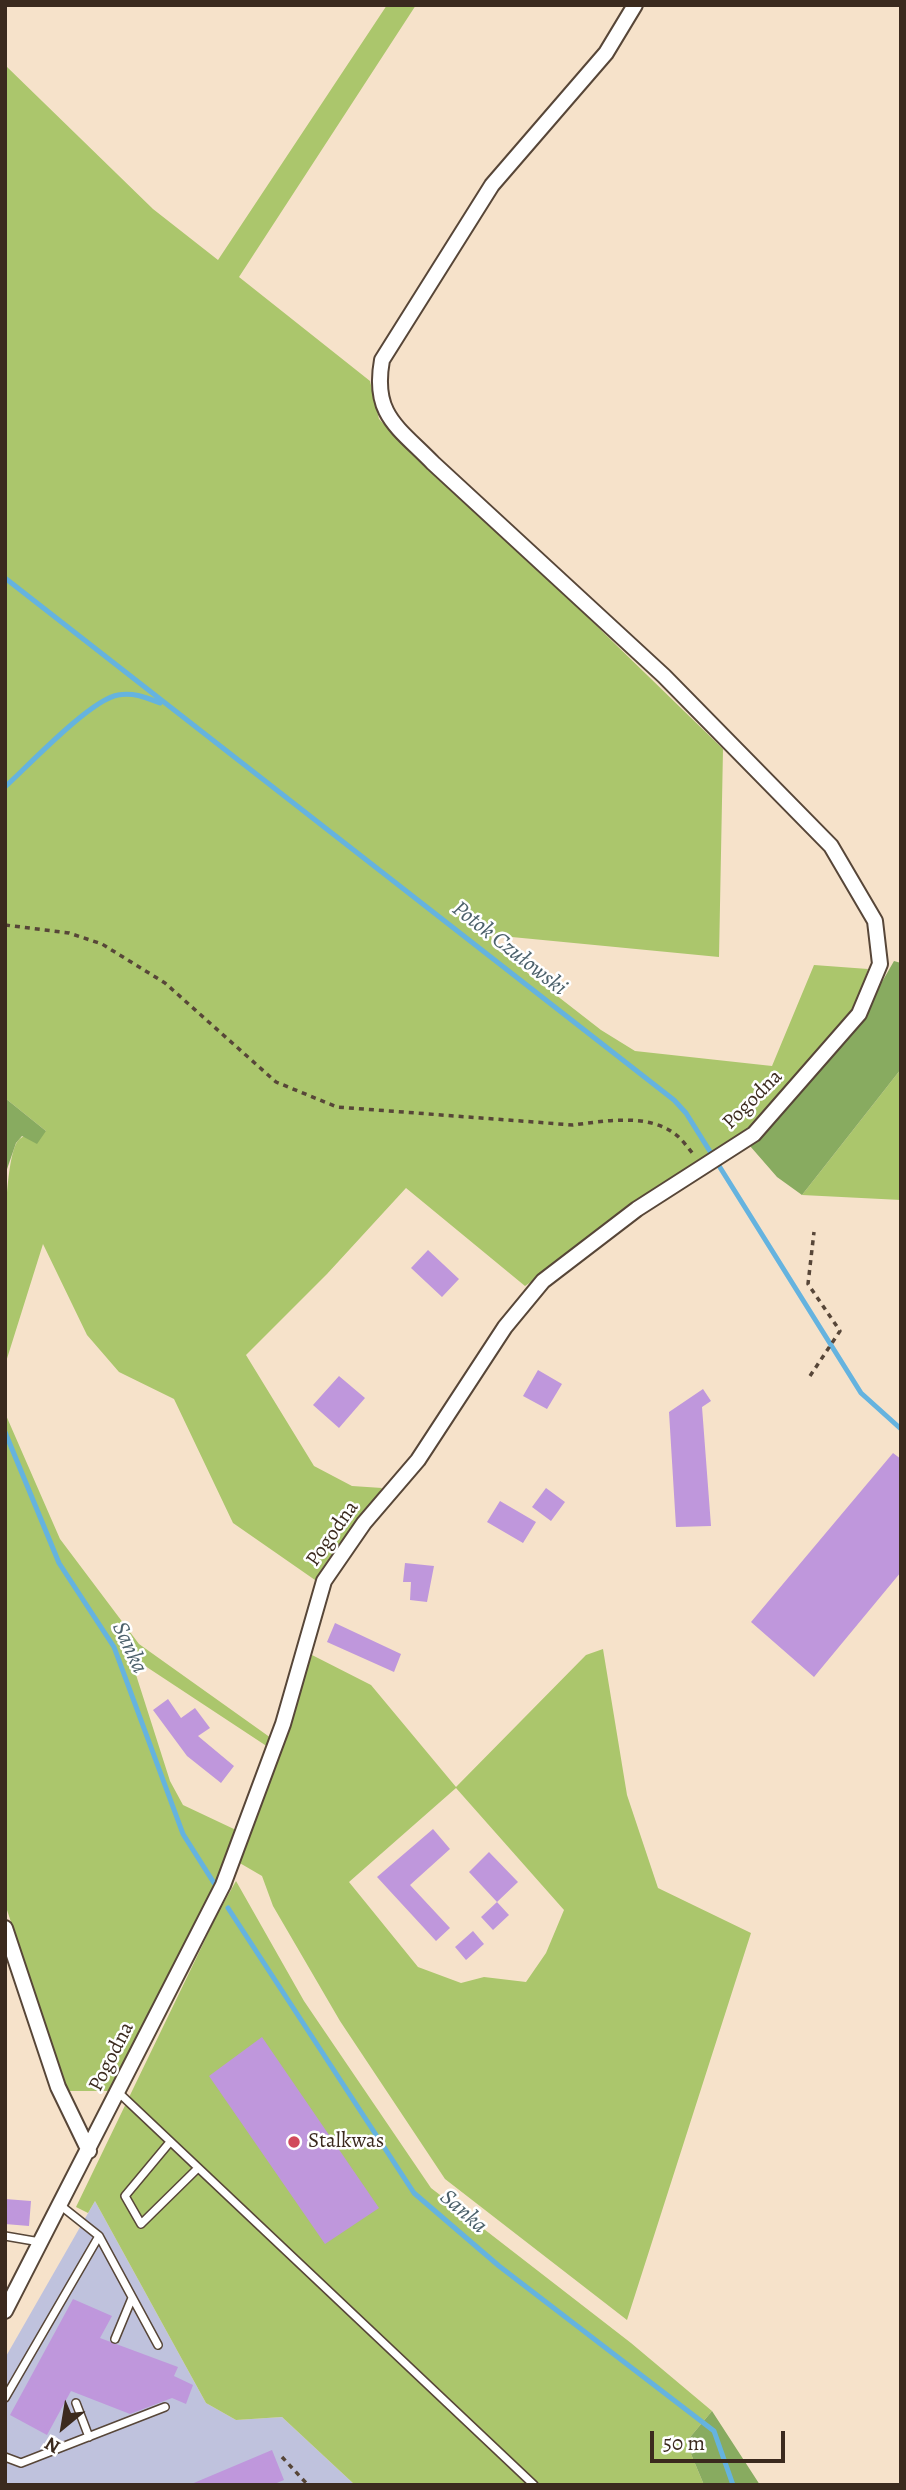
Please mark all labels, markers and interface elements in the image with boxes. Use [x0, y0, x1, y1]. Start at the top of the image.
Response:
water label: Potok Czułowski [446, 896, 572, 1002]
street label: Pogodna [718, 1065, 788, 1135]
street label: Pogodna [301, 1496, 365, 1572]
water label: Sanka [105, 1618, 153, 1678]
street label: Pogodna [84, 2018, 140, 2096]
place label: Stalkwas [308, 2129, 384, 2155]
marker: Stalkwas [286, 2134, 302, 2150]
water label: Sanka [434, 2184, 492, 2240]
north arrow [28, 2392, 98, 2462]
scale bar [654, 2416, 789, 2460]
text: 50 m [663, 2429, 705, 2457]
text: N [40, 2430, 65, 2460]

